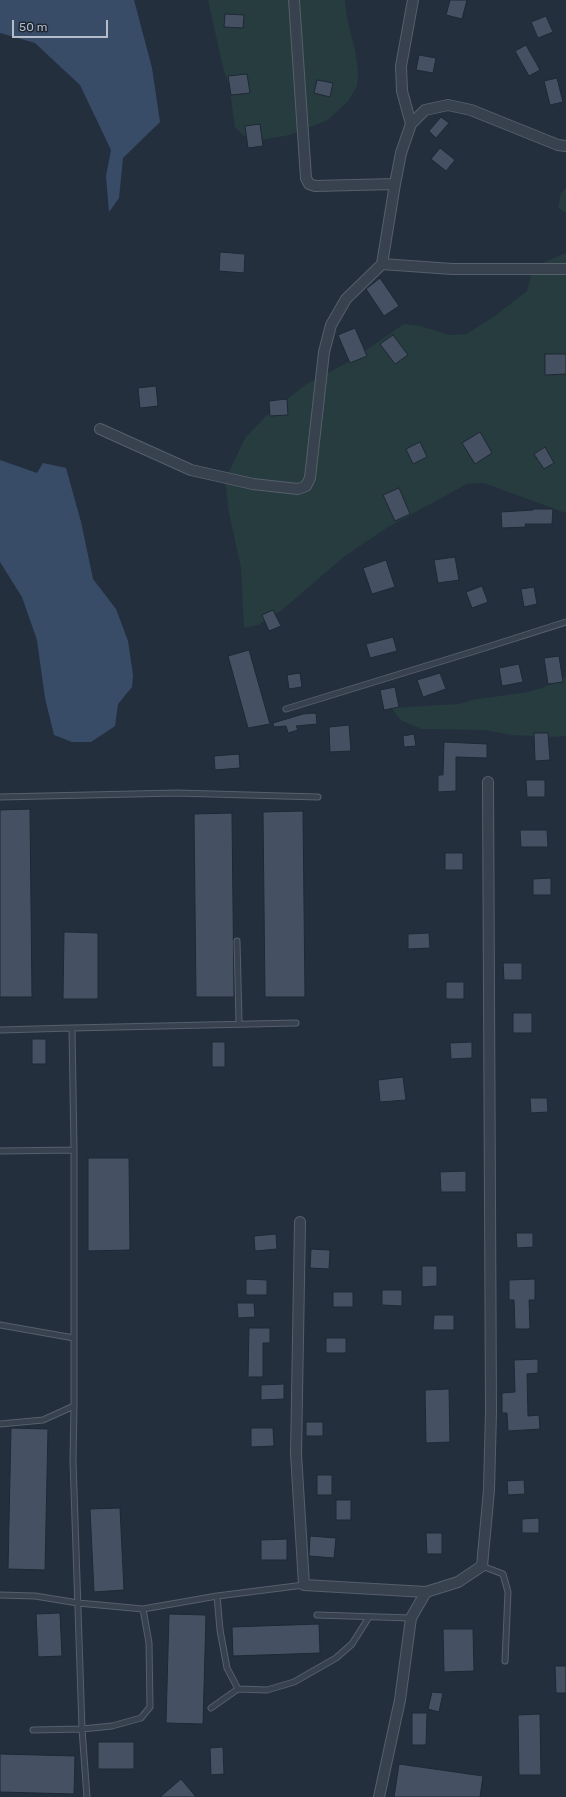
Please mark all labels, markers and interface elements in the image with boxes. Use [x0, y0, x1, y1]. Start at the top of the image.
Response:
scale bar [14, 12, 110, 38]
text: 50 m [19, 20, 47, 34]

